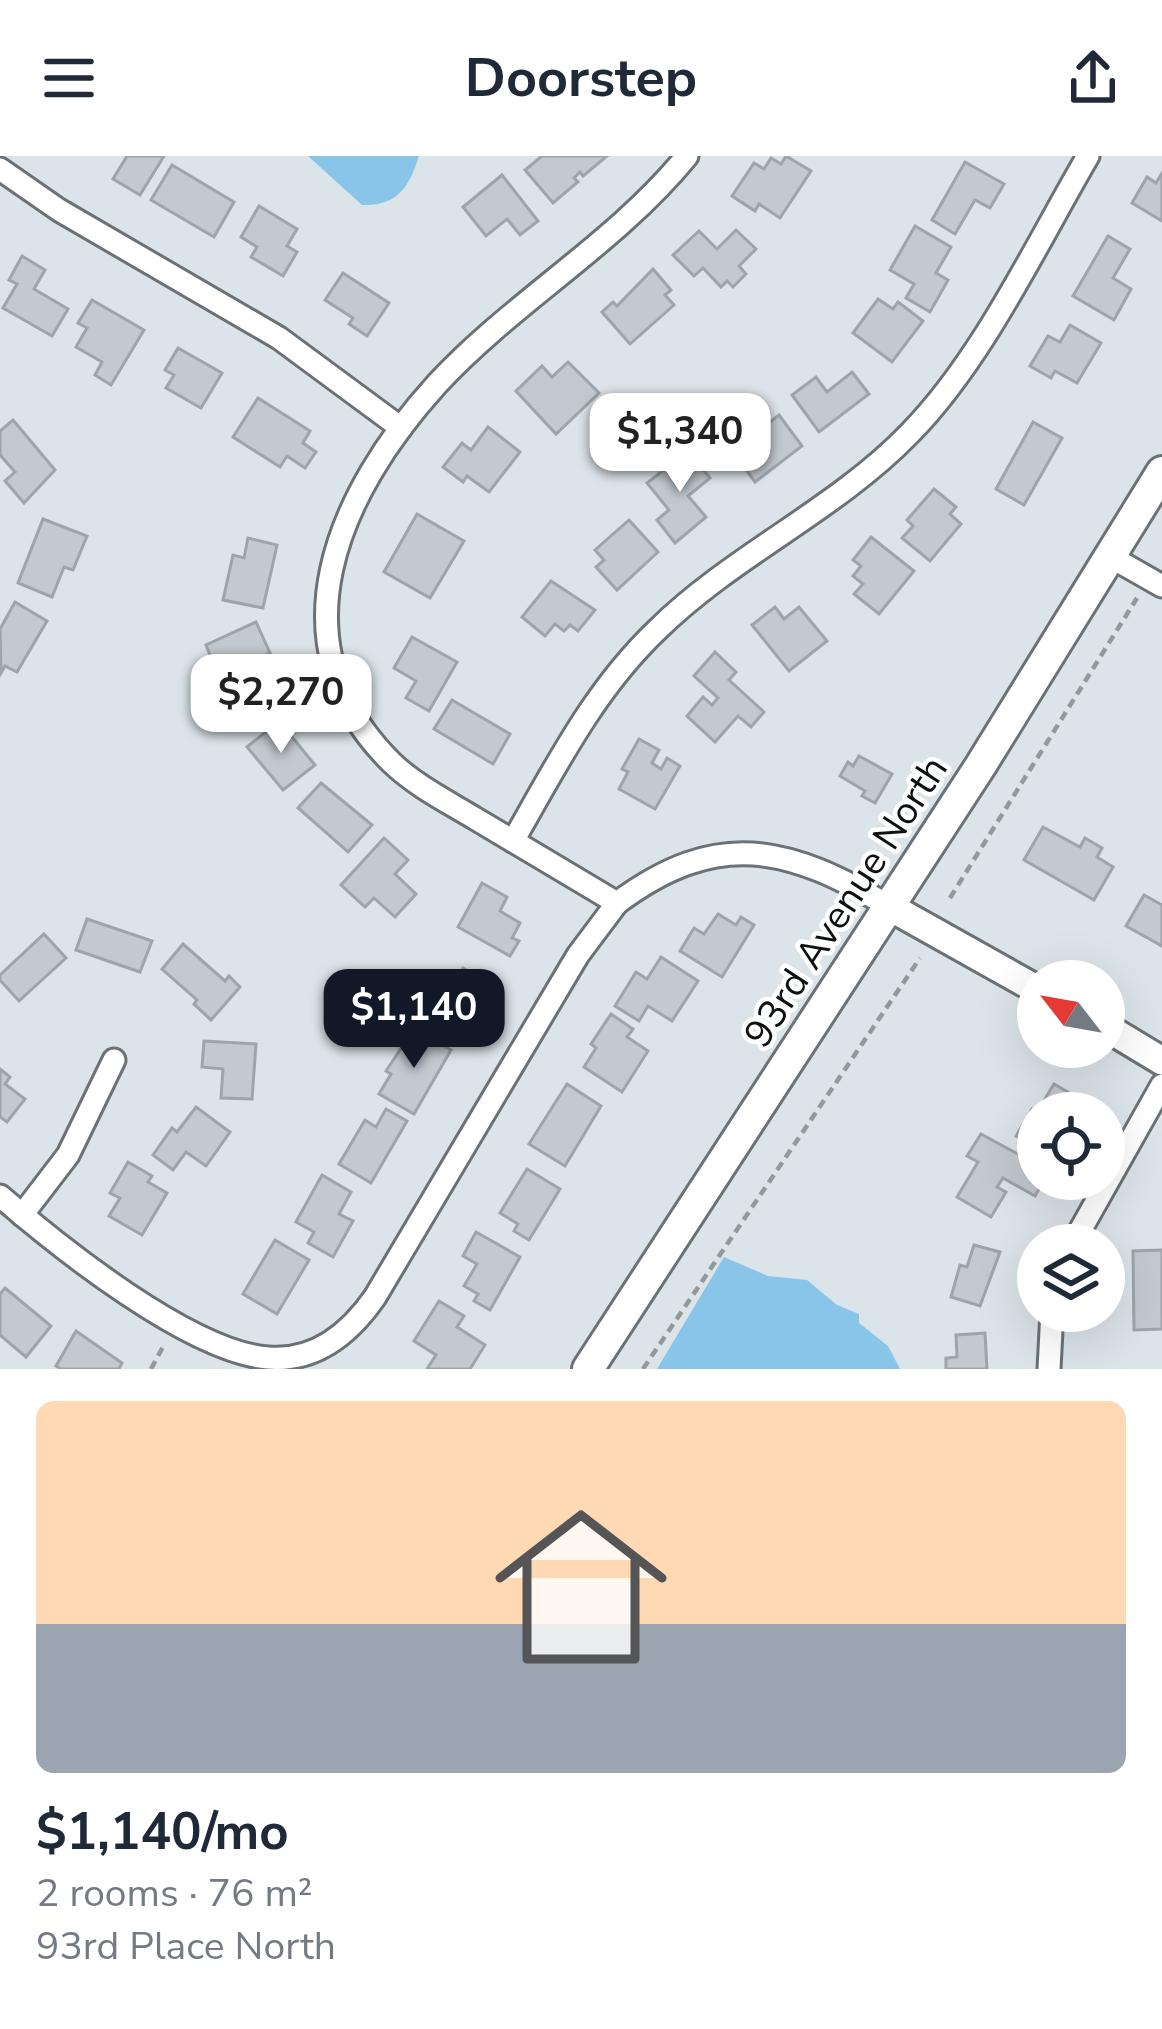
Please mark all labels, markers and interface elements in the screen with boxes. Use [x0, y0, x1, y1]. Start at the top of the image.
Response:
text: Doorstep [465, 41, 697, 115]
icon: menu [36, 45, 102, 111]
icon: share [1060, 45, 1126, 111]
pin: $1,340 [582, 393, 778, 495]
text: $1,340 [617, 405, 743, 458]
pin: $2,270 [183, 654, 379, 756]
text: $2,270 [218, 666, 344, 719]
street label: 93rd Avenue North [732, 746, 960, 1058]
north arrow [1017, 960, 1125, 1068]
map controls [1017, 960, 1125, 1332]
pin: $1,140 [316, 969, 512, 1071]
text: $1,140 [351, 981, 477, 1034]
button: locate [1017, 1092, 1125, 1200]
button: layers [1017, 1224, 1125, 1332]
icon: home [473, 1479, 689, 1695]
text: $1,140/mo [36, 1797, 289, 1867]
text: 2 rooms · 76 m² [36, 1867, 313, 1920]
text: 93rd Place North [36, 1920, 336, 1973]

